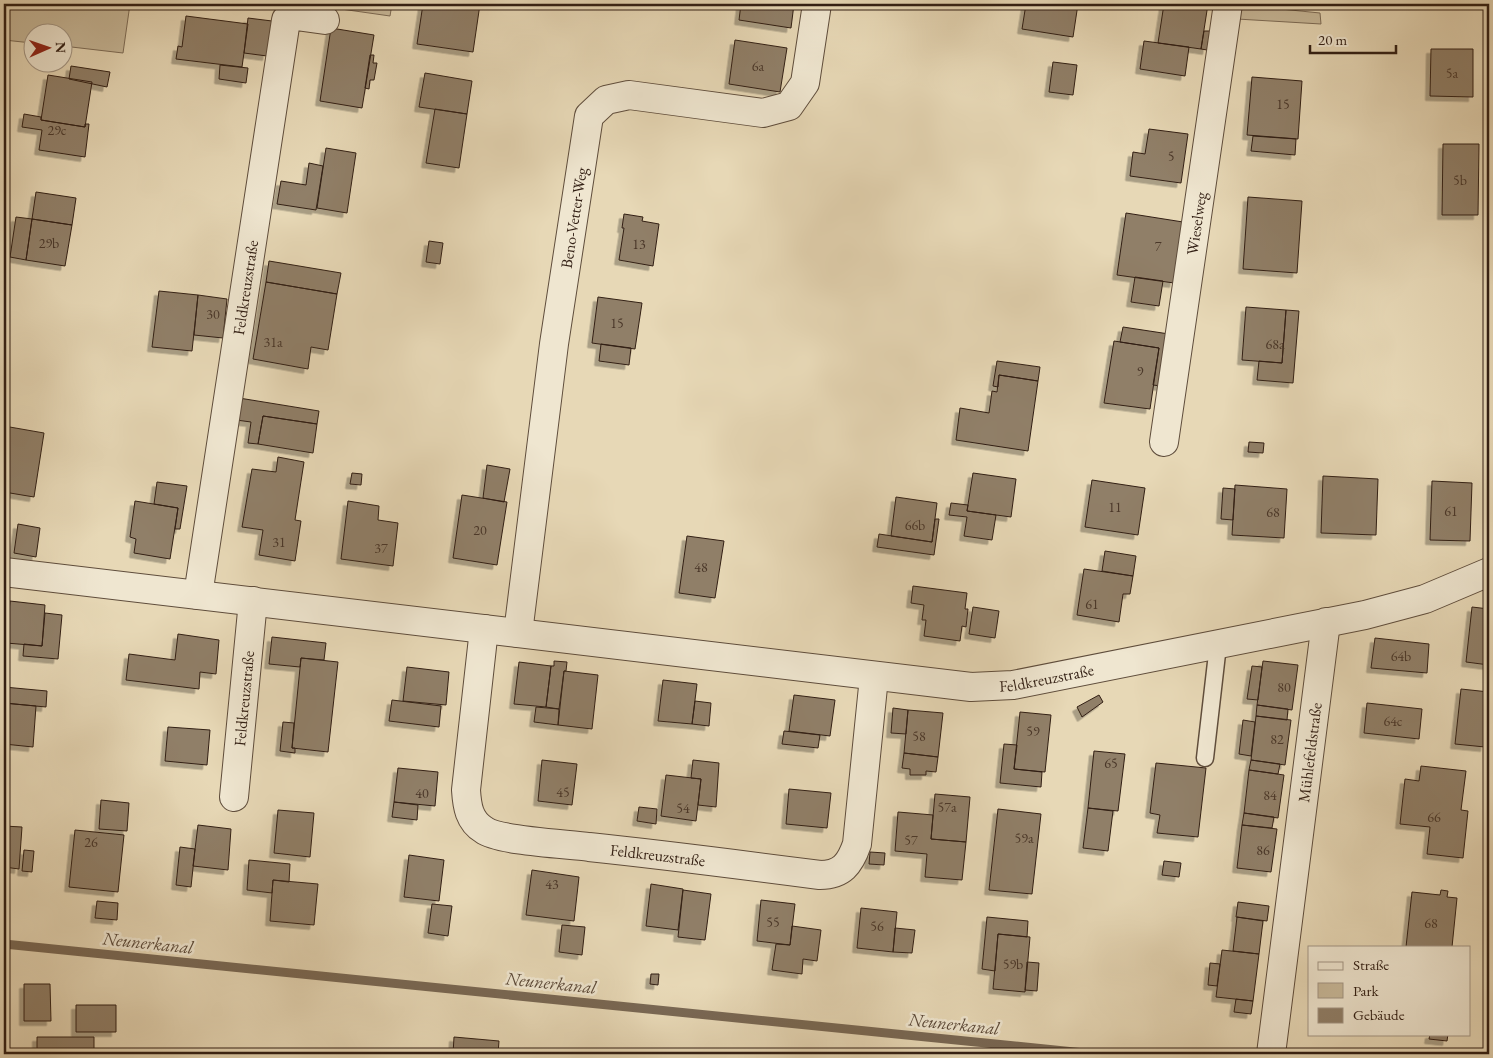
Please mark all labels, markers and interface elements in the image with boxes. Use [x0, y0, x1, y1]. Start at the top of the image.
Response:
north arrow [22, 22, 72, 72]
scale bar [1310, 22, 1397, 54]
text: 20 m [1318, 30, 1347, 49]
text: N [52, 42, 70, 54]
house number: 6a [752, 57, 765, 75]
house number: 5a [1446, 64, 1459, 82]
house number: 15 [1276, 95, 1290, 113]
house number: 29c [47, 121, 67, 139]
house number: 5 [1168, 147, 1174, 165]
street label: Beno-Vetter-Weg [556, 165, 592, 270]
house number: 5b [1453, 171, 1467, 189]
street label: Wieselweg [1181, 189, 1212, 256]
house number: 29b [39, 234, 59, 252]
house number: 13 [632, 235, 646, 253]
house number: 7 [1155, 237, 1162, 255]
street label: Feldkreuzstraße [228, 239, 263, 337]
house number: 30 [206, 305, 220, 323]
house number: 15 [610, 314, 624, 332]
house number: 31a [263, 333, 283, 351]
house number: 68a [1265, 335, 1285, 353]
house number: 9 [1137, 362, 1144, 380]
house number: 11 [1108, 498, 1122, 516]
house number: 61 [1444, 502, 1458, 520]
house number: 68 [1266, 503, 1280, 521]
house number: 66b [905, 516, 925, 534]
house number: 20 [473, 521, 487, 539]
house number: 31 [272, 533, 286, 551]
house number: 37 [374, 539, 388, 557]
house number: 48 [694, 558, 708, 576]
house number: 61 [1085, 595, 1099, 613]
house number: 64b [1391, 647, 1411, 665]
street label: Feldkreuzstraße [229, 650, 259, 747]
street label: Feldkreuzstraße [999, 659, 1096, 697]
house number: 80 [1277, 678, 1291, 696]
street label: Mühlefeldstraße [1293, 701, 1327, 804]
house number: 64c [1383, 712, 1403, 730]
house number: 59 [1026, 722, 1040, 740]
house number: 58 [912, 727, 926, 745]
house number: 82 [1270, 730, 1284, 748]
house number: 65 [1104, 754, 1118, 772]
house number: 45 [556, 783, 570, 801]
house number: 40 [415, 784, 429, 802]
house number: 84 [1263, 786, 1277, 804]
house number: 57a [937, 798, 957, 816]
house number: 54 [676, 799, 690, 817]
house number: 66 [1427, 808, 1441, 826]
house number: 59a [1014, 829, 1034, 847]
house number: 57 [904, 831, 918, 849]
house number: 26 [84, 833, 98, 851]
street label: Feldkreuzstraße [609, 839, 707, 871]
house number: 86 [1256, 841, 1270, 859]
house number: 43 [545, 875, 559, 893]
house number: 55 [766, 913, 780, 931]
house number: 68 [1424, 914, 1438, 932]
house number: 56 [870, 917, 884, 935]
water label: Neunerkanal [101, 926, 195, 959]
legend [1308, 946, 1470, 1036]
house number: 59b [1003, 955, 1023, 973]
text: Straße [1353, 955, 1389, 974]
water label: Neunerkanal [504, 966, 598, 999]
text: Park [1353, 981, 1380, 1000]
text: Gebäude [1353, 1005, 1405, 1024]
water label: Neunerkanal [907, 1007, 1001, 1040]

